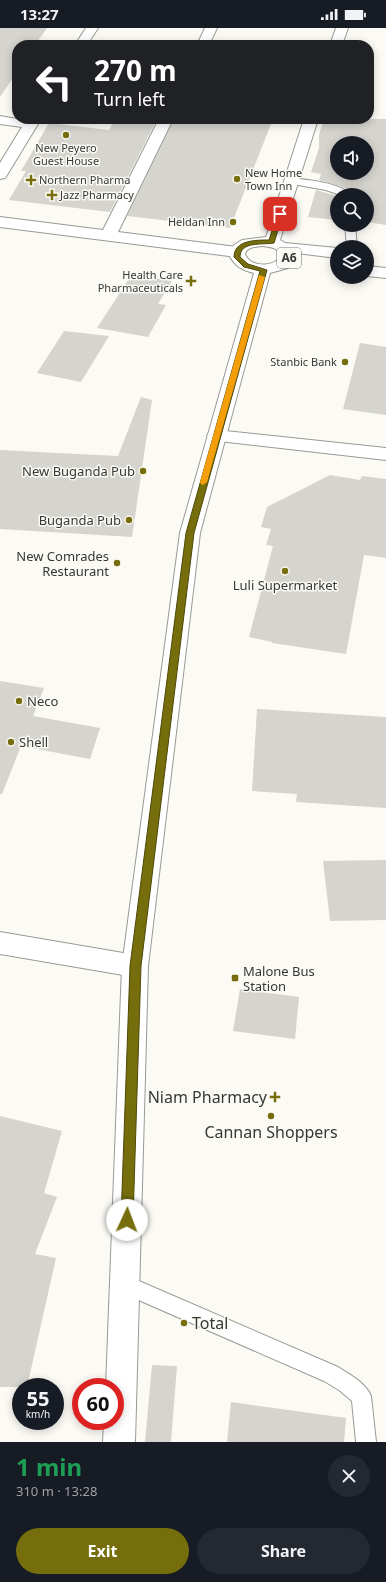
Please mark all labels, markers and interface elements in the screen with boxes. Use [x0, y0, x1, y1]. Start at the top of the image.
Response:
text: 13:27 [20, 4, 59, 24]
text: 270 m [94, 51, 177, 89]
icon: left [28, 56, 80, 108]
text: Turn left [94, 87, 165, 111]
marker: New Peyero Guest House [61, 130, 71, 140]
map controls [330, 136, 374, 284]
button: sound [330, 136, 374, 180]
place label: New Peyero Guest House [33, 140, 99, 168]
place label: New Home Town Inn [245, 165, 302, 193]
place label: Northern Pharma [39, 172, 130, 187]
marker: New Home Town Inn [232, 174, 242, 184]
marker: Northern Pharma [26, 175, 36, 185]
place label: Jazz Pharmacy [59, 187, 134, 202]
button: search [330, 188, 374, 232]
marker: Jazz Pharmacy [47, 190, 57, 200]
pin [263, 197, 297, 231]
icon: arrive [269, 203, 291, 225]
place label: Heldan Inn [168, 214, 225, 229]
marker: Heldan Inn [228, 217, 238, 227]
button: layers [330, 240, 374, 284]
road number: A6 [277, 248, 301, 268]
place label: Health Care Pharmaceuticals [98, 267, 183, 295]
marker: Health Care Pharmaceuticals [186, 276, 196, 286]
place label: Stanbic Bank [270, 354, 337, 369]
marker: Stanbic Bank [340, 357, 350, 367]
place label: New Buganda Pub [22, 462, 135, 480]
marker: New Buganda Pub [138, 466, 148, 476]
place label: Buganda Pub [39, 511, 121, 529]
marker: Buganda Pub [124, 515, 134, 525]
place label: New Comrades Restaurant [16, 547, 109, 580]
marker: New Comrades Restaurant [112, 558, 122, 568]
marker: Luli Supermarket [280, 566, 290, 576]
place label: Luli Supermarket [233, 576, 338, 594]
place label: Neco [27, 692, 58, 710]
marker: Neco [14, 696, 24, 706]
place label: Shell [19, 733, 48, 751]
marker: Shell [6, 737, 16, 747]
place label: Malone Bus Station [243, 962, 315, 995]
marker: Malone Bus Station [230, 973, 240, 983]
place label: Niam Pharmacy [148, 1086, 268, 1108]
marker: Niam Pharmacy [270, 1092, 280, 1102]
marker: Cannan Shoppers [266, 1111, 276, 1121]
place label: Cannan Shoppers [204, 1121, 338, 1143]
position arrow [106, 1199, 148, 1241]
place label: Total [192, 1312, 228, 1334]
marker: Total [179, 1318, 189, 1328]
speed limit sign: 60 [72, 1378, 124, 1430]
text: 55 [27, 1385, 49, 1412]
text: km/h [26, 1407, 50, 1421]
text: 1 min [16, 1450, 82, 1483]
button: close [328, 1455, 370, 1497]
text: 310 m · 13:28 [16, 1482, 97, 1500]
button: Exit [16, 1528, 189, 1574]
button: Share [197, 1528, 370, 1574]

